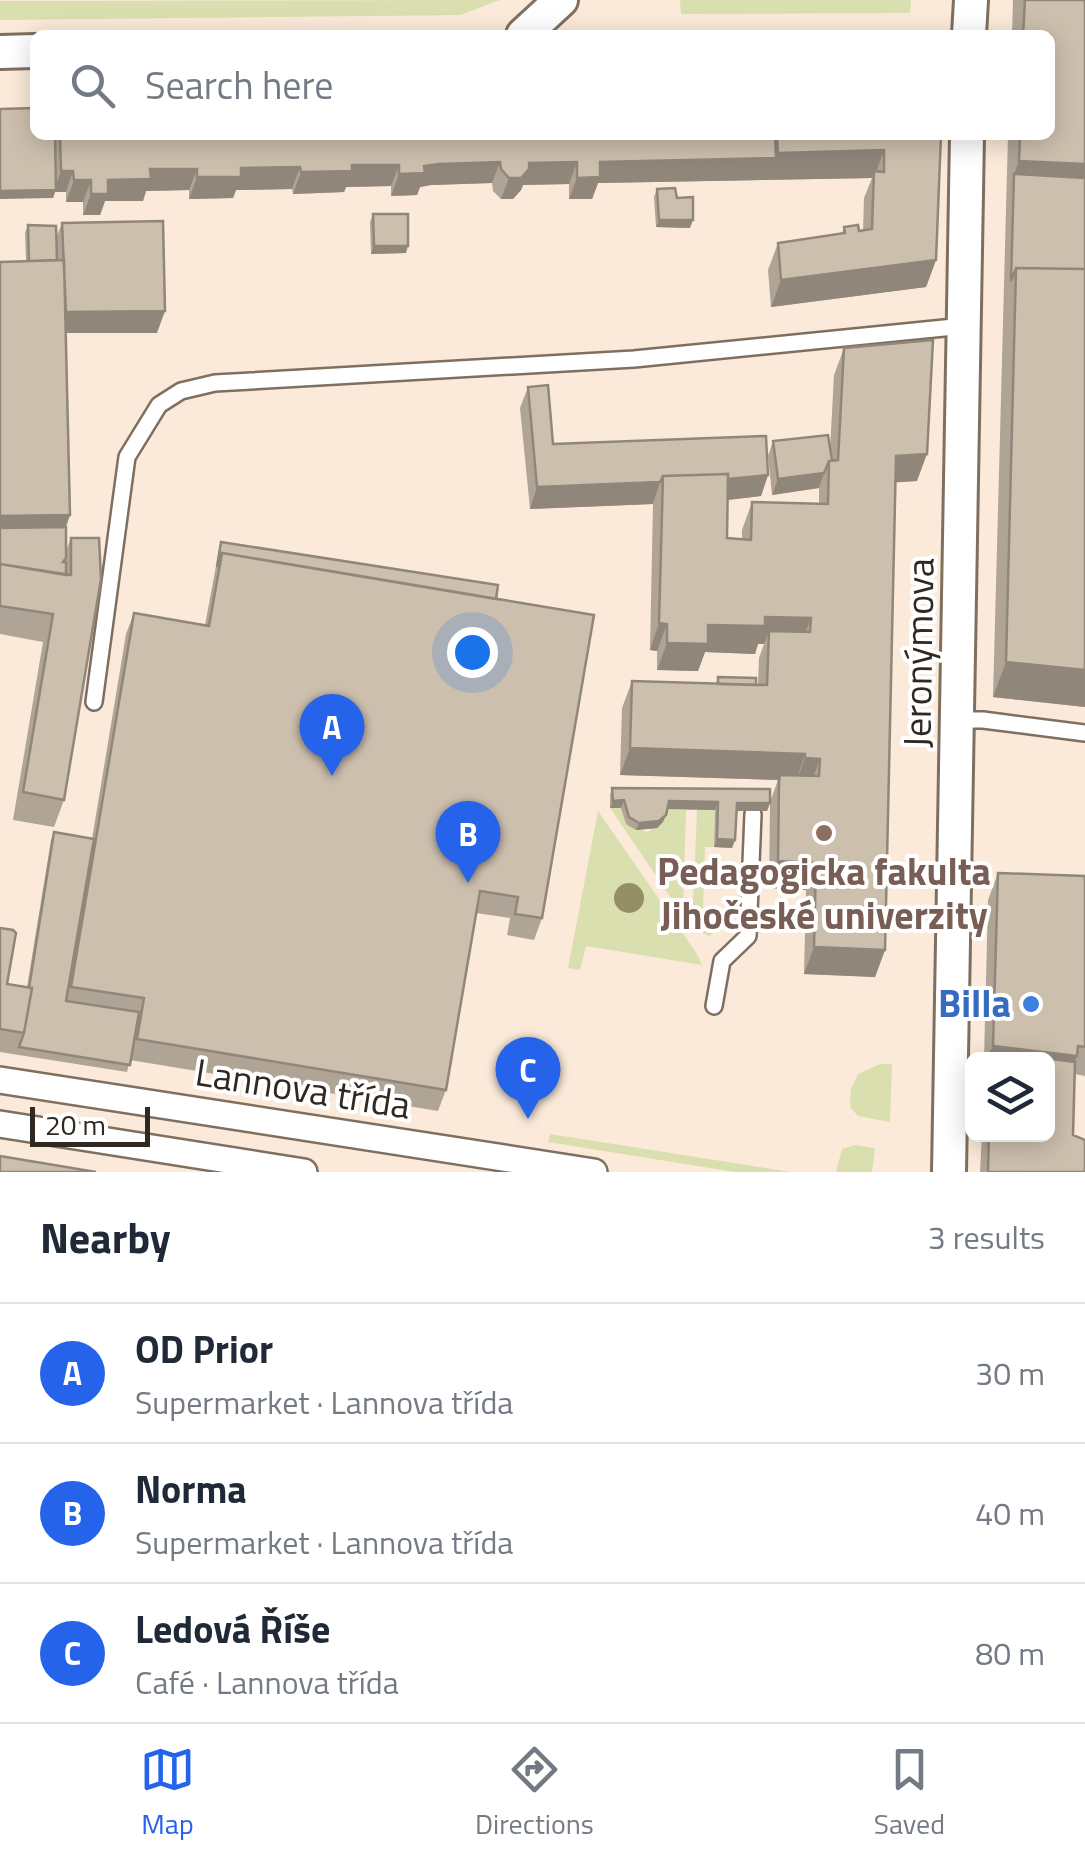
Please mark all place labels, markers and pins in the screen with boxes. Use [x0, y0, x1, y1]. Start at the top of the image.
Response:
pin: A [300, 694, 364, 776]
pin: B [436, 800, 500, 883]
marker: Pedagogicka fakulta Jihočeské univerzity [813, 822, 835, 844]
place label: Pedagogicka fakulta Jihočeské univerzity [657, 842, 991, 944]
place label: Billa [938, 974, 1011, 1032]
marker: Billa [1020, 993, 1042, 1015]
pin: C [496, 1036, 560, 1119]

